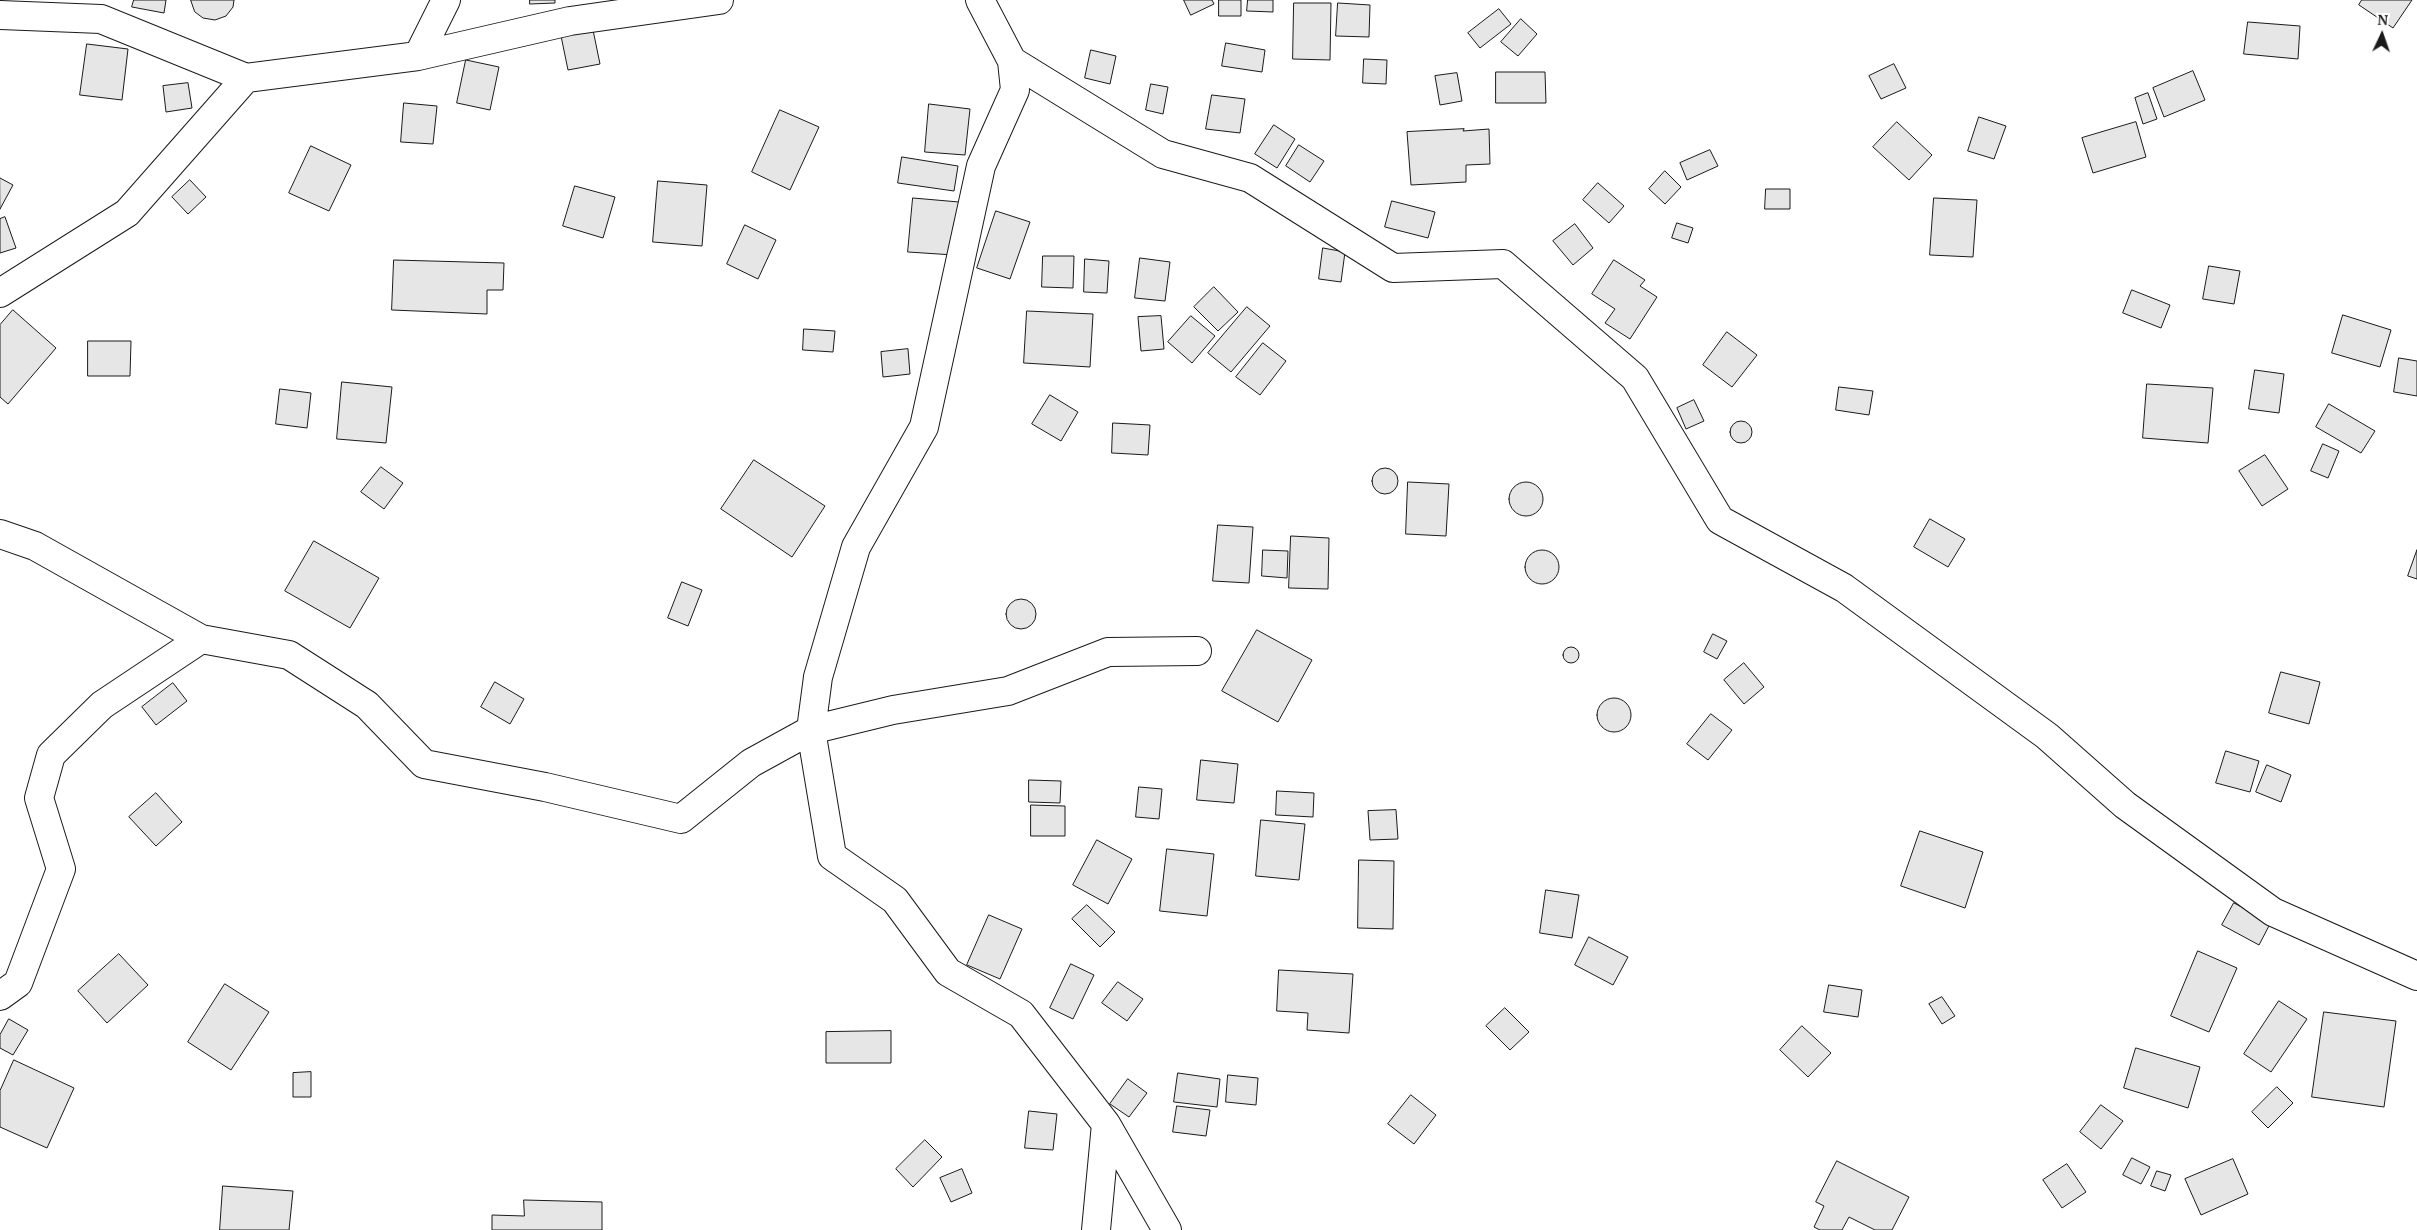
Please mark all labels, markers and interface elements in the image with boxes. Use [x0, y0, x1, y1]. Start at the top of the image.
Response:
north arrow [2357, 10, 2407, 60]
text: N [2377, 10, 2389, 29]

